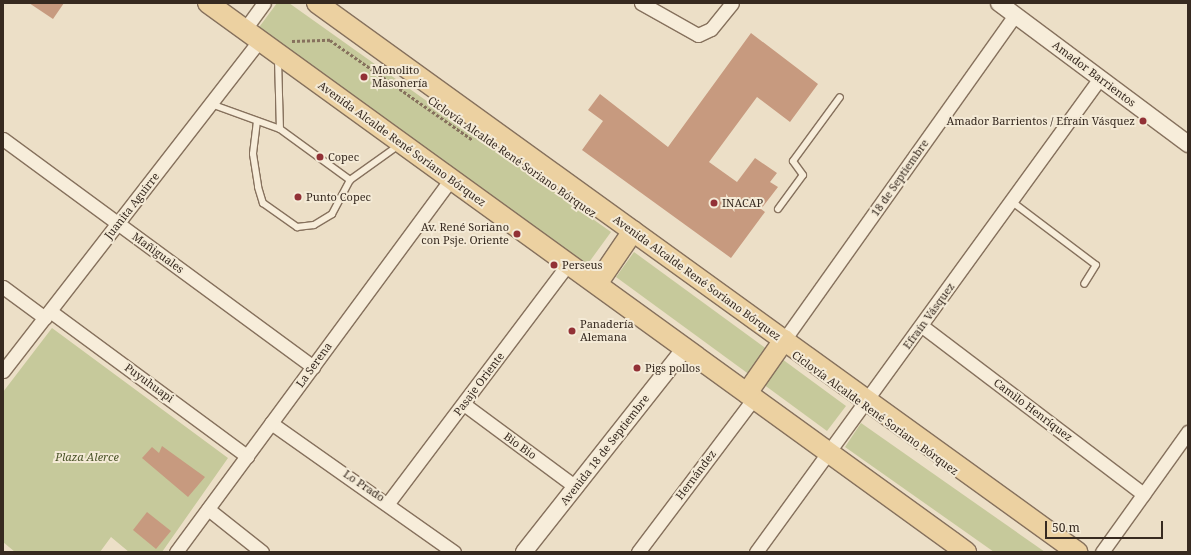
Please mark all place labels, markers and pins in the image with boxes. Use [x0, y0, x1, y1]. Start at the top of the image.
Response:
place label: Monolito Masonería [372, 64, 428, 90]
marker: Monolito Masonería [359, 72, 369, 82]
place label: Amador Barrientos / Efraín Vásquez [946, 114, 1135, 128]
marker: Amador Barrientos / Efraín Vásquez [1138, 116, 1148, 126]
place label: Copec [328, 150, 359, 164]
marker: Copec [315, 152, 325, 162]
place label: Punto Copec [306, 190, 371, 204]
marker: Punto Copec [293, 192, 303, 202]
place label: INACAP [722, 196, 763, 210]
marker: INACAP [709, 198, 719, 208]
place label: Av. René Soriano con Psje. Oriente [421, 221, 509, 247]
marker: Av. René Soriano con Psje. Oriente [512, 229, 522, 239]
place label: Perseus [562, 258, 603, 272]
marker: Perseus [549, 260, 559, 270]
place label: Panadería Alemana [580, 318, 634, 344]
marker: Panadería Alemana [567, 326, 577, 336]
place label: Pigs pollos [645, 361, 700, 375]
marker: Pigs pollos [632, 363, 642, 373]

